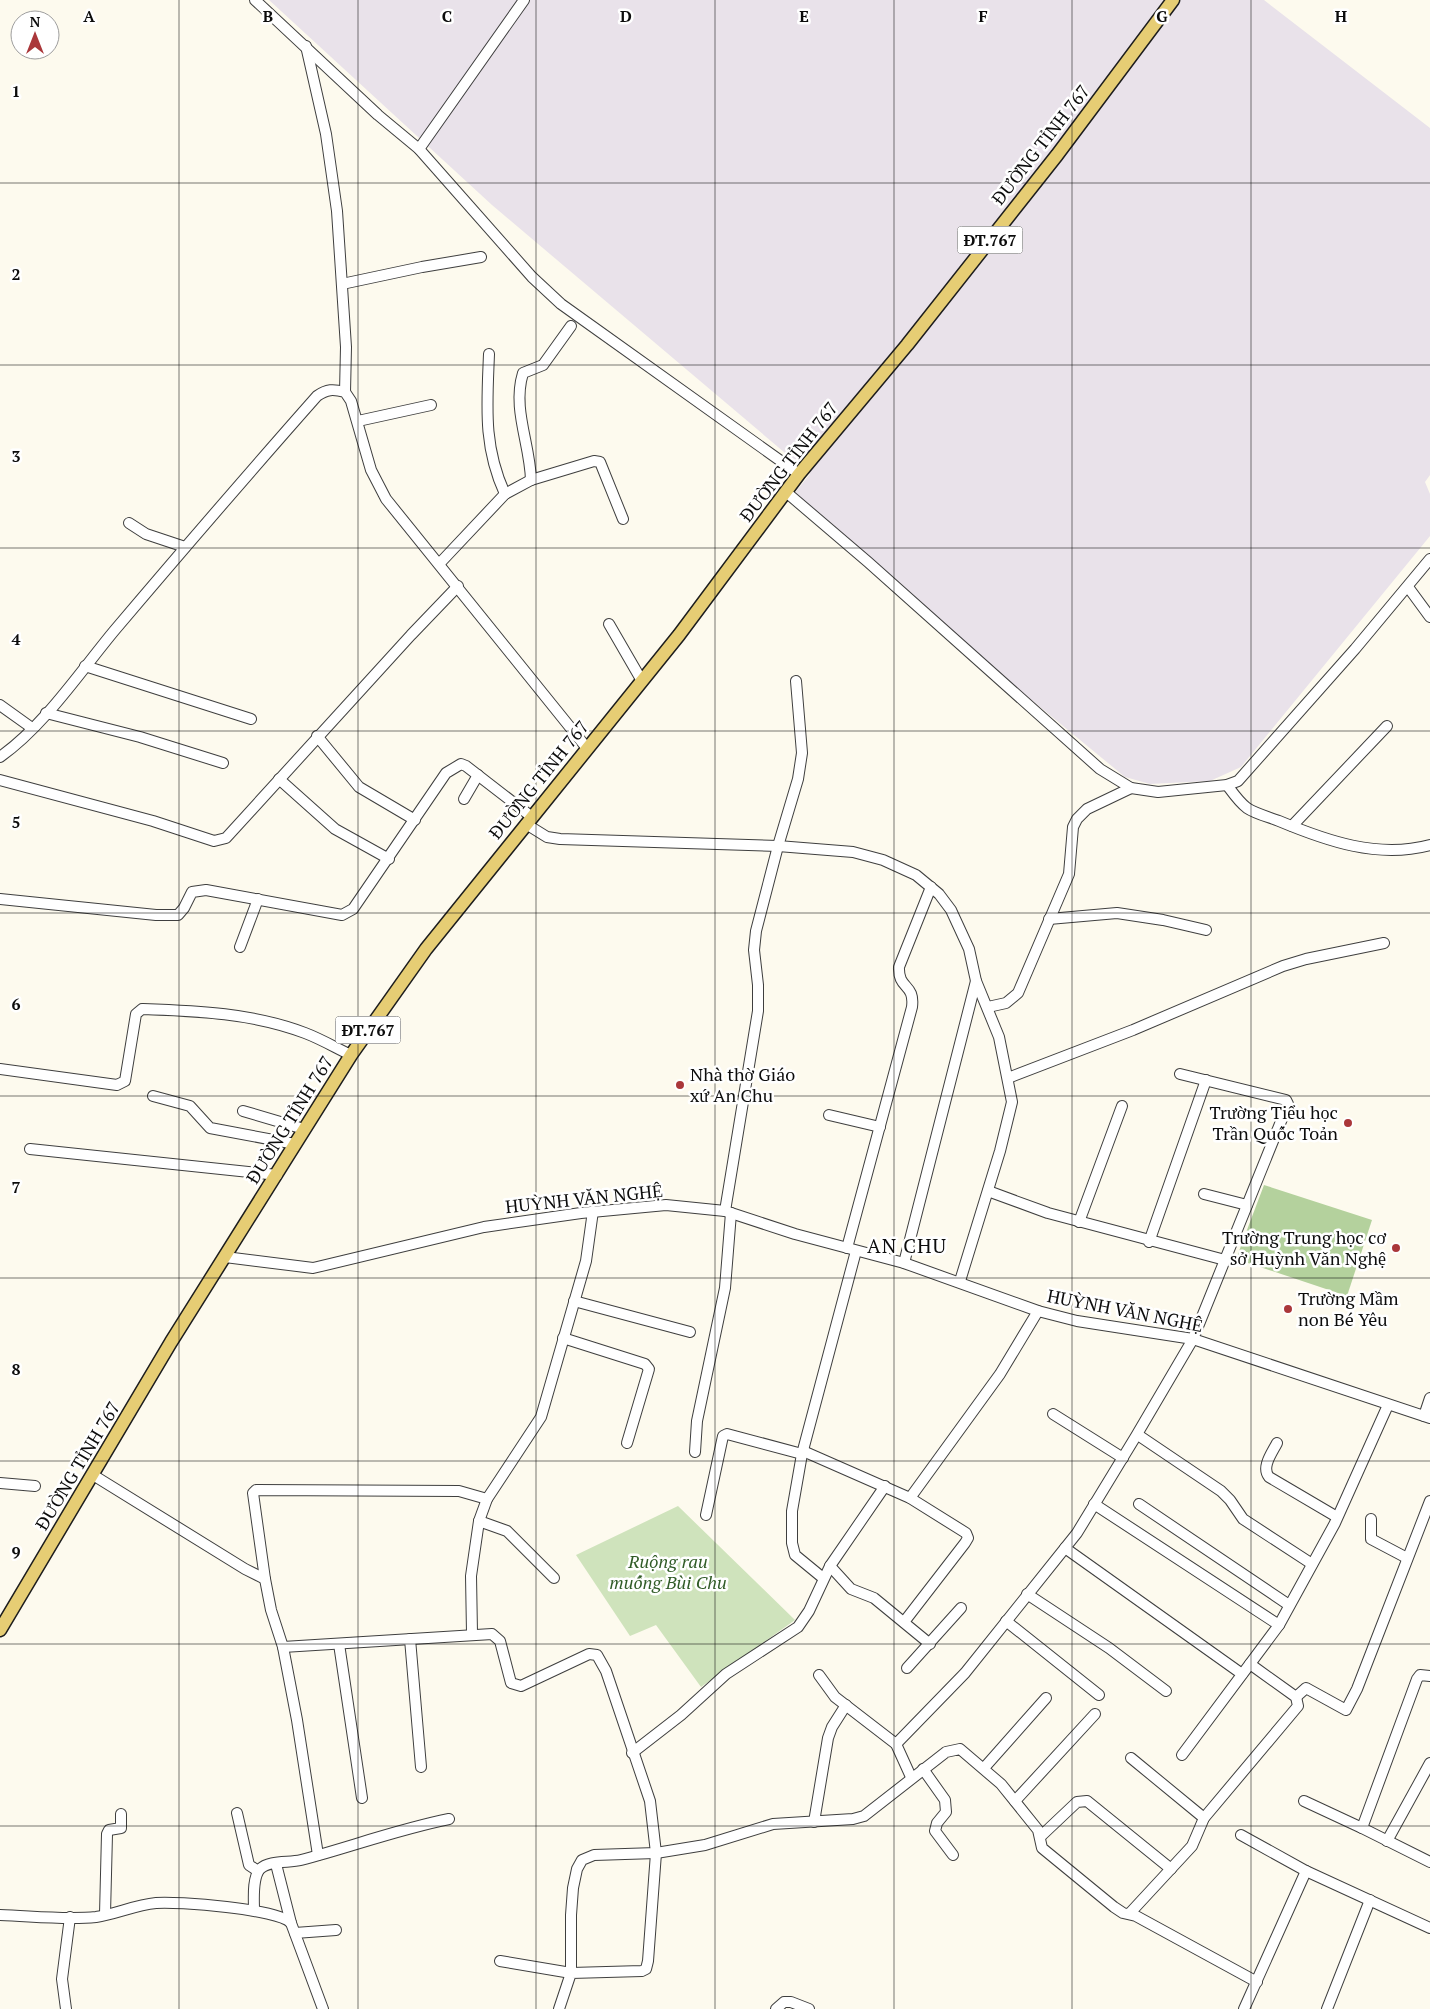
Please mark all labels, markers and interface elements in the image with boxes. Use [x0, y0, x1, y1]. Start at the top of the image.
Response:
text: A [83, 5, 95, 27]
text: B [263, 5, 273, 27]
text: C [442, 5, 452, 27]
text: D [620, 5, 632, 27]
text: E [799, 5, 809, 27]
text: F [978, 5, 988, 27]
text: G [1156, 5, 1168, 27]
text: H [1335, 5, 1347, 27]
north arrow [10, 10, 60, 60]
text: N [30, 12, 41, 31]
street label: ĐƯỜNG TỈNH 767 [986, 79, 1095, 209]
text: 1 [11, 80, 21, 102]
road number: ĐT.767 [958, 226, 1022, 254]
text: 2 [11, 263, 21, 285]
street label: ĐƯỜNG TỈNH 767 [734, 396, 843, 526]
text: 3 [11, 445, 21, 467]
text: 4 [11, 628, 21, 650]
street label: ĐƯỜNG TỈNH 767 [483, 715, 594, 844]
text: 5 [11, 811, 21, 833]
text: 6 [11, 993, 21, 1015]
road number: ĐT.767 [336, 1016, 400, 1044]
street label: ĐƯỜNG TỈNH 767 [240, 1051, 338, 1188]
place label: Nhà thờ Giáo xứ An Chu [690, 1062, 795, 1107]
marker: Nhà thờ Giáo xứ An Chu [674, 1079, 686, 1091]
place label: Trường Tiểu học Trần Quốc Toản [1209, 1100, 1338, 1145]
marker: Trường Tiểu học Trần Quốc Toản [1342, 1117, 1354, 1129]
text: 7 [11, 1176, 21, 1198]
street label: HUỲNH VĂN NGHỆ [504, 1178, 664, 1218]
place label: Trường Trung học cơ sở Huỳnh Văn Nghệ [1222, 1225, 1386, 1270]
district label: AN CHU [867, 1232, 947, 1259]
marker: Trường Trung học cơ sở Huỳnh Văn Nghệ [1390, 1242, 1402, 1254]
street label: HUỲNH VĂN NGHỆ [1045, 1283, 1205, 1337]
place label: Trường Mầm non Bé Yêu [1298, 1286, 1399, 1331]
marker: Trường Mầm non Bé Yêu [1282, 1303, 1294, 1315]
text: 8 [11, 1358, 21, 1380]
street label: ĐƯỜNG TỈNH 767 [29, 1397, 125, 1534]
text: 9 [11, 1541, 21, 1563]
park label: Ruộng rau muống Bùi Chu [609, 1549, 727, 1594]

